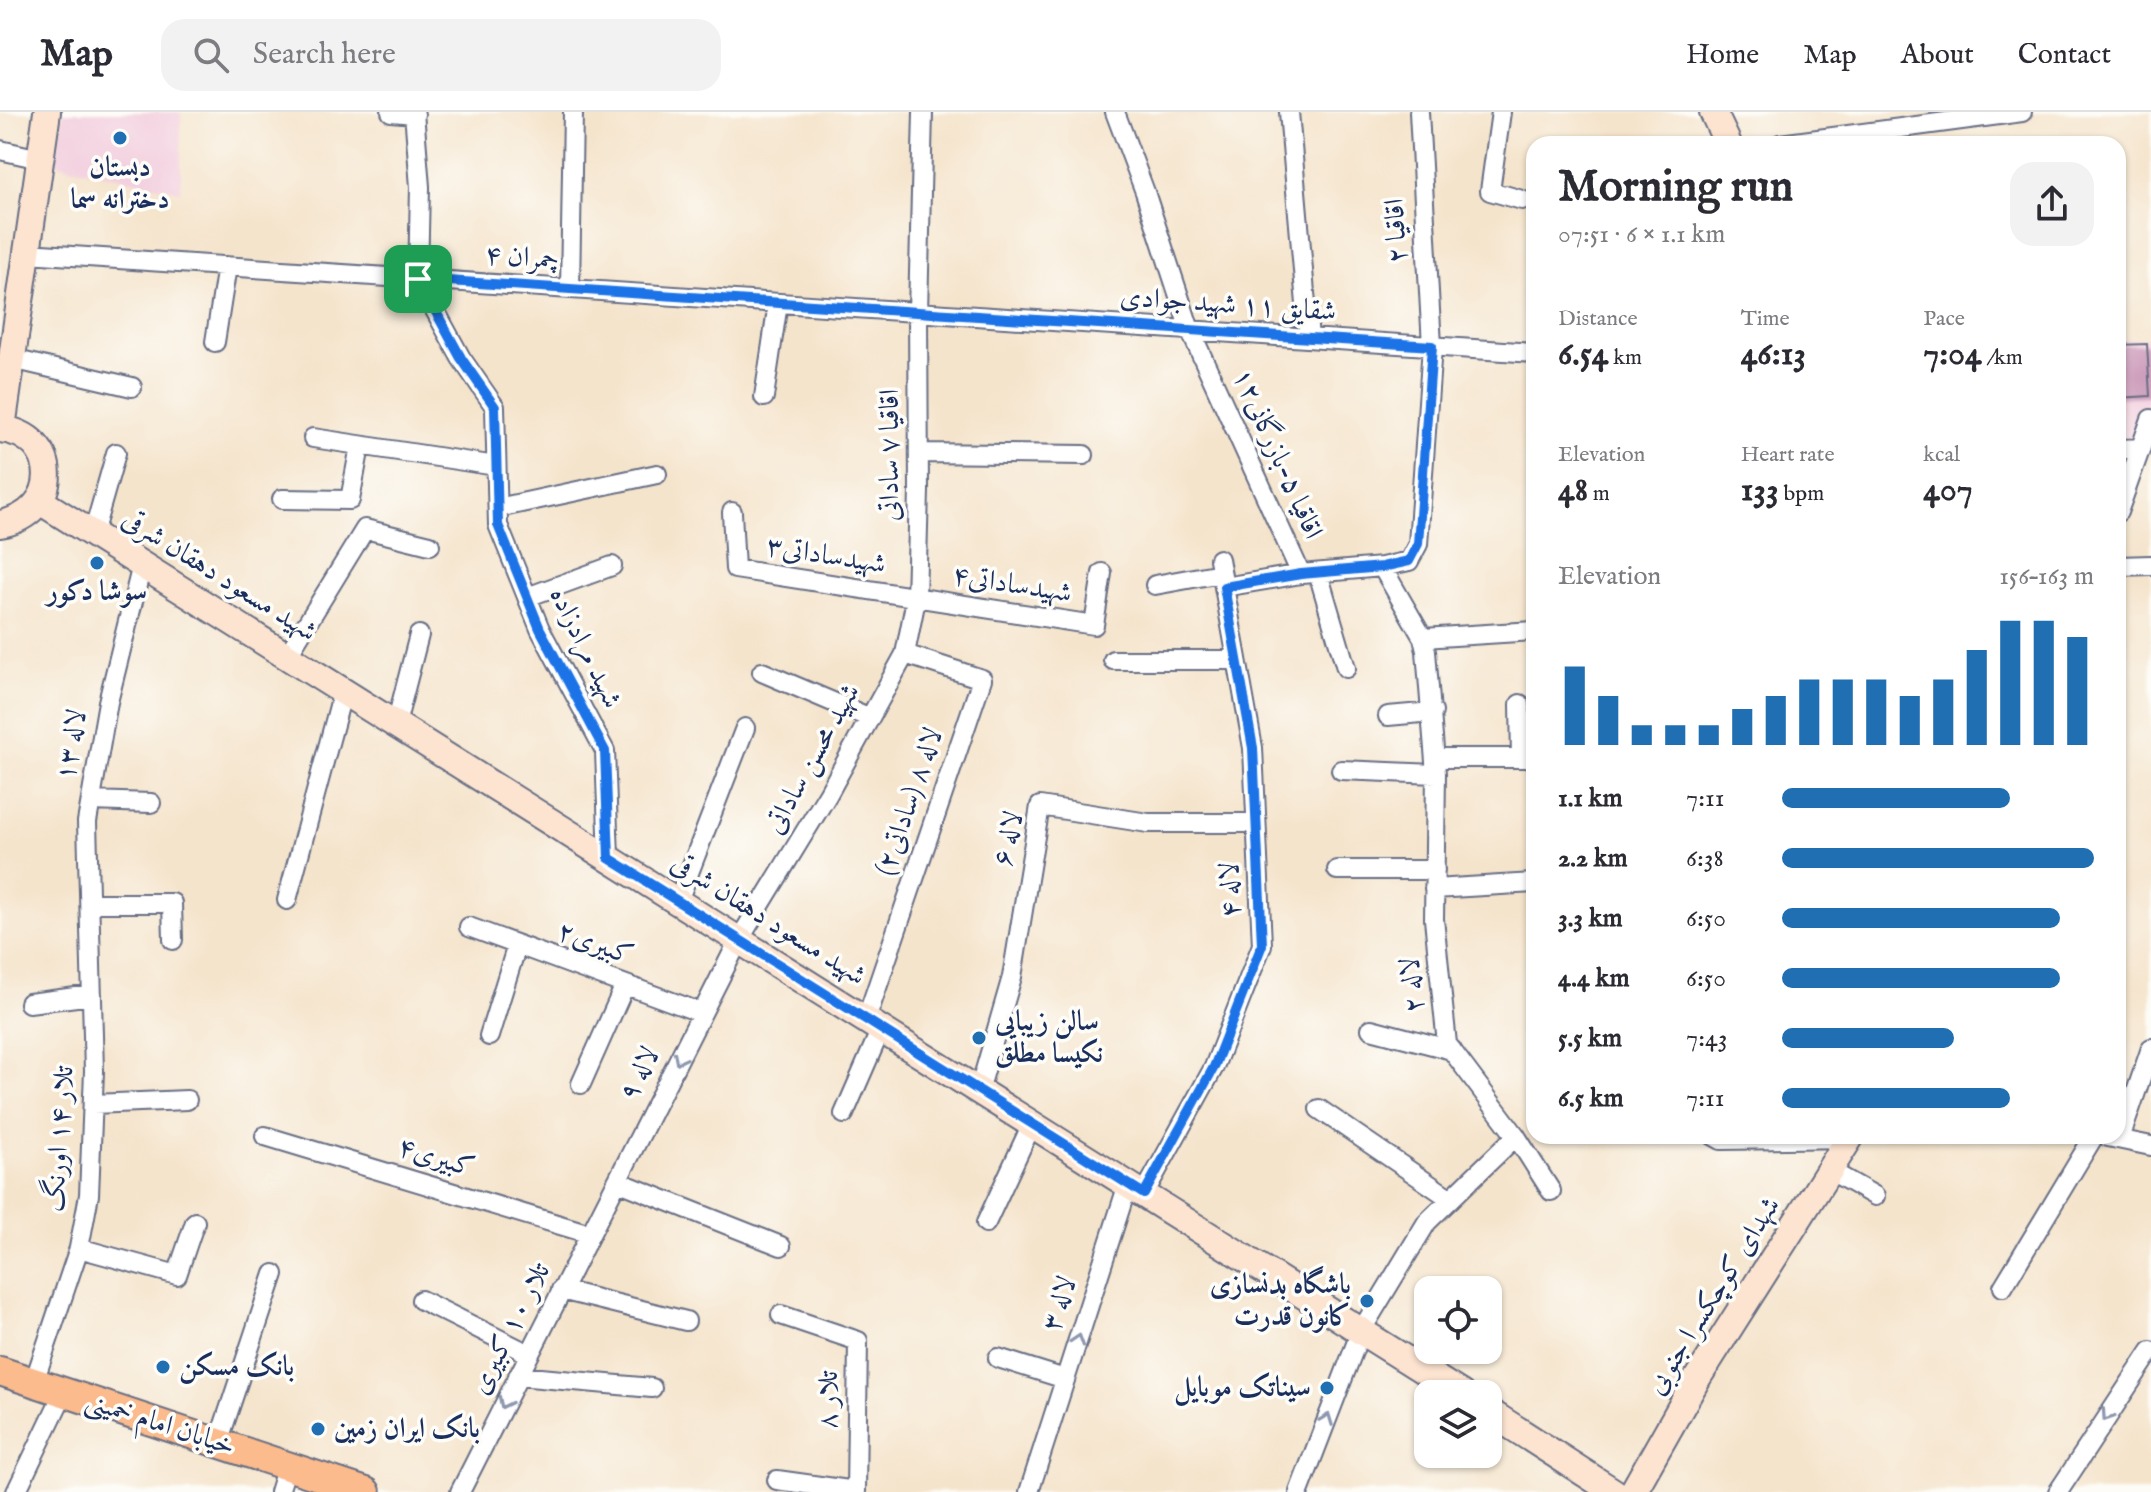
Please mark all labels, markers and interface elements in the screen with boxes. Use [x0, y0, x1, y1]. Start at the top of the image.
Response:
search box [161, 19, 721, 91]
text: Map [40, 31, 113, 79]
icon: search [189, 33, 233, 77]
text: Search here [253, 36, 396, 74]
text: Home [1686, 38, 1759, 73]
text: Map [1803, 38, 1857, 73]
text: About [1901, 38, 1974, 73]
text: Contact [2018, 38, 2111, 73]
marker: دبستان دخترانه سما [111, 129, 129, 147]
place label: دبستان دخترانه سما [70, 151, 170, 218]
text: Morning run [1558, 160, 1793, 216]
button: share [2010, 162, 2094, 246]
street label: اقاقیا ۲ [1378, 198, 1416, 264]
text: 07:51 · 6 × 1.1 km [1558, 218, 1725, 251]
street label: چمران ۴ [484, 238, 560, 278]
pin [384, 245, 452, 313]
icon: arrive [396, 257, 440, 301]
street label: شقایق ۱۱ شهید جوادی [1119, 280, 1337, 330]
text: Distance [1558, 305, 1638, 333]
text: Time [1741, 305, 1790, 333]
text: Pace [1923, 305, 1965, 333]
text: 6.54 [1558, 333, 1608, 376]
text: 46:13 [1741, 333, 1806, 376]
text: 7:04 [1923, 333, 1982, 376]
text: km [1608, 344, 1642, 372]
text: /km [1982, 344, 2023, 372]
street label: اقاقیا ۵-بازرگانی۱۲ [1224, 363, 1331, 545]
street label: اقاقیا ۷ ساداتی [873, 389, 908, 521]
text: Elevation [1558, 441, 1645, 469]
text: Heart rate [1741, 441, 1835, 469]
text: kcal [1923, 441, 1960, 469]
text: 48 [1558, 469, 1588, 512]
text: 133 [1741, 469, 1779, 512]
text: 407 [1923, 469, 1973, 512]
text: m [1588, 480, 1610, 508]
text: bpm [1779, 480, 1824, 508]
street label: شهید مسعود دهقان شرقی [115, 502, 323, 650]
street label: شهیدساداتی۳ [764, 529, 888, 583]
marker: سوشا دکور [88, 554, 106, 572]
street label: شهیدساداتی۴ [950, 558, 1074, 612]
text: Elevation [1558, 560, 1661, 593]
text: 156–163 m [1999, 560, 2094, 593]
place label: سوشا دکور [44, 575, 147, 610]
street label: شهید مرادزاده [541, 582, 629, 714]
street label: شهید محسن ساداتی [757, 678, 869, 840]
street label: لاله ۱۳ [49, 706, 95, 784]
street label: لاله ۸ (ساداتی۲) [868, 723, 952, 881]
text: 1.1 km [1558, 782, 1623, 815]
text: 7:11 [1686, 782, 1724, 815]
street label: لاله ۶ [986, 808, 1032, 870]
text: 2.2 km [1558, 842, 1628, 875]
text: 6:38 [1686, 842, 1724, 875]
street label: شهید مسعود دهقان شرقی [664, 846, 872, 994]
street label: لاله ۴ [1213, 862, 1249, 918]
text: 3.3 km [1558, 902, 1623, 935]
text: 6:50 [1686, 902, 1726, 935]
street label: کبیری۲ [552, 914, 638, 974]
street label: لاله ۲ [1393, 955, 1433, 1015]
text: 4.4 km [1558, 962, 1630, 995]
text: 6:50 [1686, 962, 1726, 995]
place label: سالن زیبایی نکیسا مطلق [994, 1005, 1103, 1072]
text: 5.5 km [1558, 1022, 1622, 1055]
text: 7:43 [1686, 1022, 1727, 1055]
marker: سالن زیبایی نکیسا مطلق [970, 1029, 988, 1047]
street label: لاله ۹ [612, 1041, 668, 1107]
one-way arrow [673, 1051, 688, 1066]
street label: تلار ۱۴ اورنگ [35, 1064, 83, 1213]
text: 6.5 km [1558, 1082, 1624, 1115]
text: 7:11 [1686, 1082, 1724, 1115]
street label: کبیری۴ [393, 1130, 479, 1186]
street label: شهدای کوچکسرا جنوبی [1639, 1191, 1789, 1401]
street label: تلار ۱۰ کبیری [463, 1257, 559, 1401]
place label: باشگاه بدنسازی کانون قدرت [1210, 1265, 1351, 1335]
street label: لاله ۳ [1035, 1272, 1085, 1336]
map controls [1414, 1276, 1502, 1468]
button: locate [1414, 1276, 1502, 1364]
marker: باشگاه بدنسازی کانون قدرت [1358, 1292, 1376, 1310]
one-way arrow [1069, 1333, 1085, 1347]
place label: بانک مسکن [179, 1350, 294, 1385]
marker: بانک مسکن [154, 1358, 172, 1376]
street label: تلار ۸ [811, 1370, 847, 1429]
place label: سیناتک موبایل [1174, 1371, 1311, 1406]
marker: سیناتک موبایل [1318, 1379, 1336, 1397]
button: layers [1414, 1380, 1502, 1468]
street label: خیابان امام خمینی [79, 1383, 239, 1469]
one-way arrow [499, 1395, 514, 1410]
one-way arrow [2102, 1407, 2117, 1421]
place label: بانک ایران زمین [334, 1412, 480, 1447]
one-way arrow [1317, 1413, 1334, 1427]
marker: بانک ایران زمین [309, 1420, 327, 1438]

